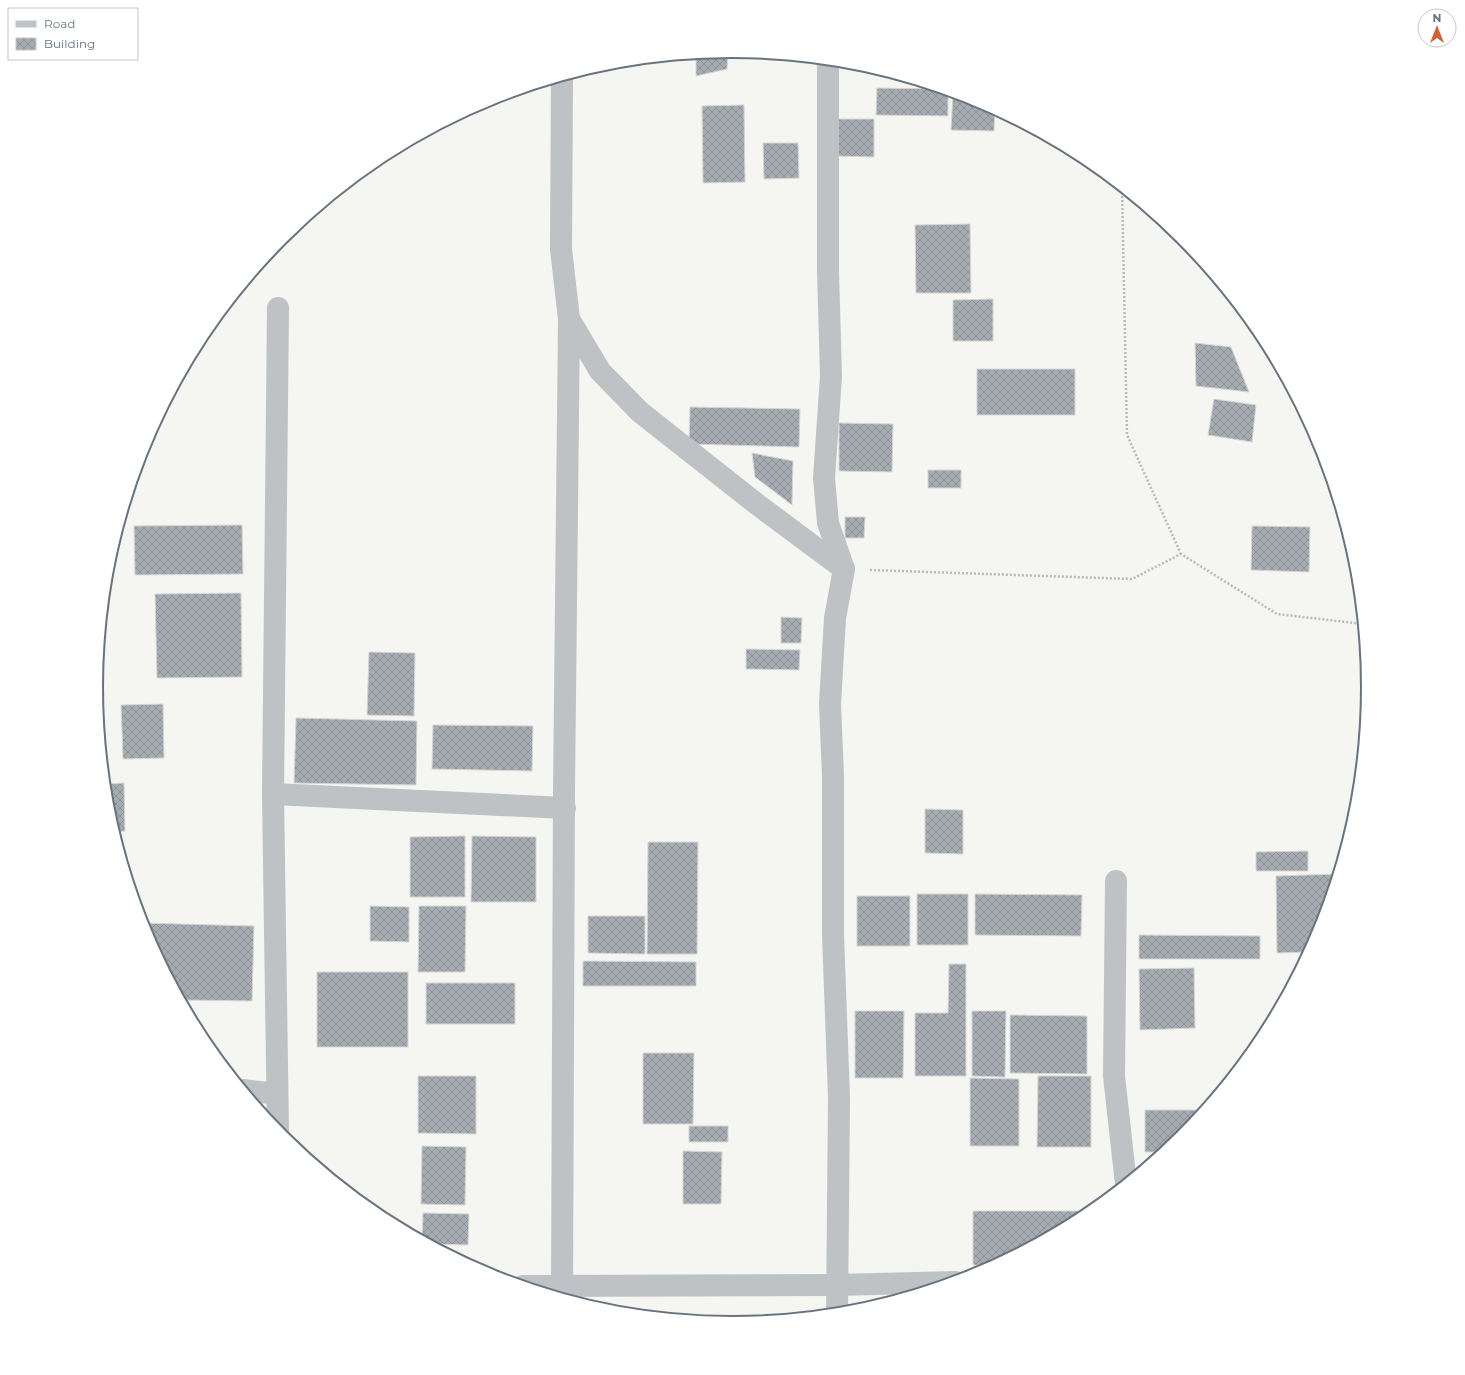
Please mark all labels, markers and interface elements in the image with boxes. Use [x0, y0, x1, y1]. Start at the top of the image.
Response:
legend [8, 8, 138, 60]
north arrow [1417, 8, 1457, 48]
text: N [1433, 11, 1441, 25]
text: Road [44, 16, 75, 31]
text: Building [44, 36, 95, 51]

